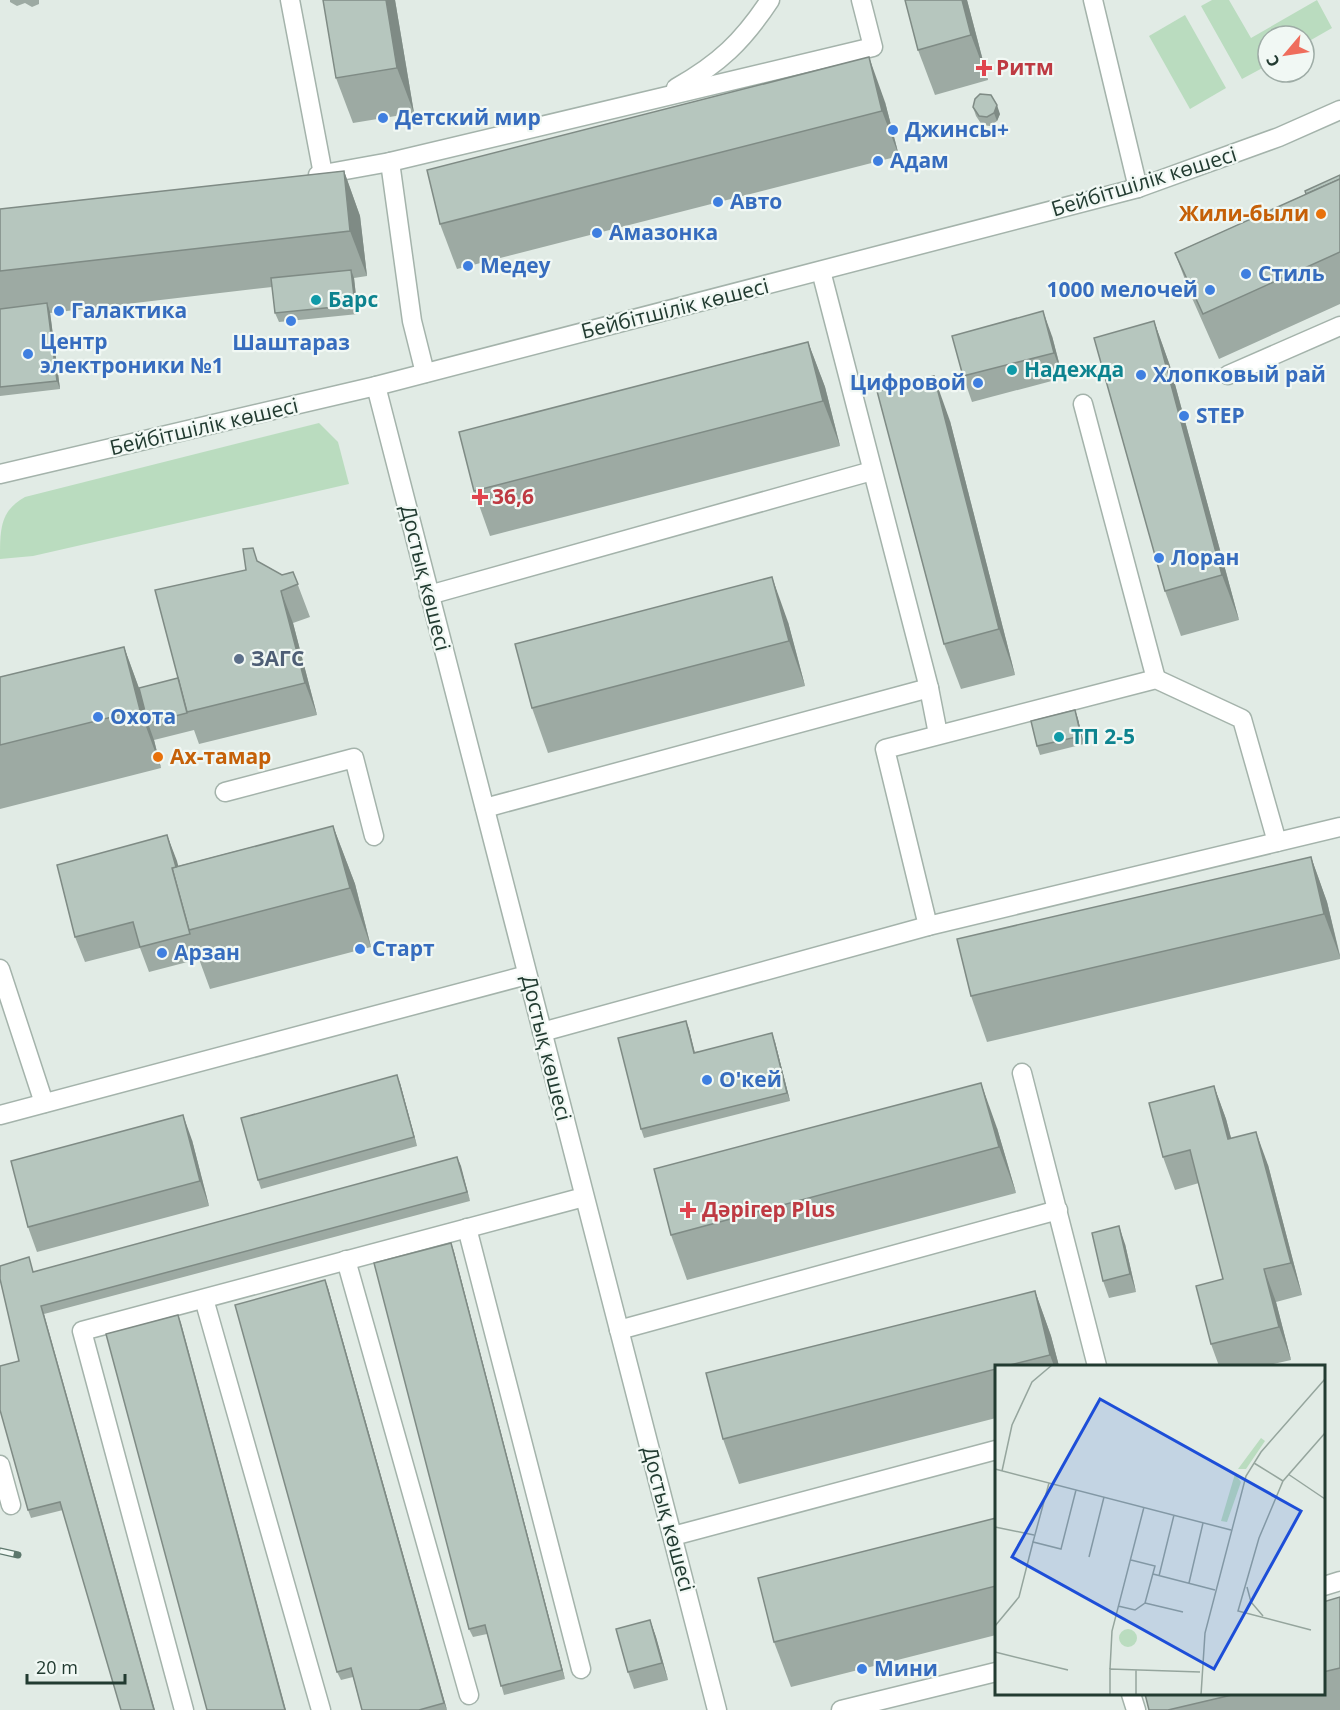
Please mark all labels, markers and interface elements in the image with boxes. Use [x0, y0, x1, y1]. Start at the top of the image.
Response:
north arrow [1256, 24, 1316, 84]
text: С [1261, 51, 1285, 71]
place label: Ритм [996, 53, 1054, 81]
marker: Ритм [977, 61, 991, 75]
place label: Детский мир [395, 103, 541, 131]
marker: Детский мир [376, 111, 390, 125]
place label: Джинсы+ [905, 115, 1009, 143]
marker: Джинсы+ [886, 123, 900, 137]
street label: Бейбітшілік көшесі [1048, 140, 1240, 223]
place label: Адам [890, 146, 949, 174]
marker: Адам [871, 154, 885, 168]
place label: Авто [730, 187, 782, 215]
marker: Авто [711, 195, 725, 209]
place label: Жили-были [1179, 199, 1309, 227]
marker: Жили-были [1314, 207, 1328, 221]
place label: Амазонка [609, 218, 718, 246]
marker: Амазонка [590, 226, 604, 240]
place label: Медеу [480, 251, 551, 279]
marker: Медеу [461, 259, 475, 273]
place label: Стиль [1258, 259, 1325, 287]
marker: Стиль [1239, 267, 1253, 281]
street label: Бейбітшілік көшесі [578, 271, 772, 345]
place label: 1000 мелочей [1047, 275, 1198, 303]
marker: 1000 мелочей [1203, 283, 1217, 297]
place label: Барс [328, 285, 378, 313]
marker: Барс [309, 293, 323, 307]
place label: Галактика [71, 296, 187, 324]
marker: Галактика [52, 304, 66, 318]
marker: Шаштараз [284, 314, 298, 328]
place label: Центр электроники №1 [40, 327, 224, 379]
place label: Шаштараз [232, 328, 350, 356]
marker: Центр электроники №1 [21, 347, 35, 361]
place label: Надежда [1024, 355, 1124, 383]
place label: Хлопковый рай [1153, 360, 1326, 388]
marker: Надежда [1005, 363, 1019, 377]
place label: Цифровой [850, 368, 966, 396]
marker: Хлопковый рай [1134, 368, 1148, 382]
marker: Цифровой [971, 376, 985, 390]
street label: Бейбітшілік көшесі [107, 391, 301, 461]
place label: STEP [1196, 401, 1245, 429]
marker: STEP [1177, 409, 1191, 423]
place label: 36,6 [492, 482, 534, 510]
marker: 36,6 [473, 490, 487, 504]
street label: Достық көшесі [394, 502, 458, 654]
place label: Лоран [1171, 543, 1240, 571]
marker: Лоран [1152, 551, 1166, 565]
place label: ЗАГС [251, 644, 304, 672]
marker: ЗАГС [232, 652, 246, 666]
place label: Охота [110, 702, 176, 730]
marker: Охота [91, 710, 105, 724]
place label: ТП 2-5 [1071, 722, 1135, 750]
marker: ТП 2-5 [1052, 730, 1066, 744]
place label: Ах-тамар [170, 742, 271, 770]
marker: Ах-тамар [151, 750, 165, 764]
place label: Старт [372, 934, 435, 962]
place label: Арзан [174, 938, 240, 966]
marker: Старт [353, 942, 367, 956]
marker: Арзан [155, 946, 169, 960]
street label: Достық көшесі [515, 972, 579, 1124]
place label: О'кей [719, 1065, 782, 1093]
marker: О'кей [700, 1073, 714, 1087]
place label: Дәрігер Plus [702, 1195, 835, 1223]
marker: Дәрігер Plus [679, 1201, 697, 1219]
inset map [995, 1365, 1325, 1695]
street label: Достық көшесі [636, 1443, 702, 1594]
scale bar [27, 1647, 124, 1685]
place label: Мини [874, 1654, 938, 1682]
text: 20 m [36, 1655, 78, 1679]
marker: Мини [855, 1662, 869, 1676]

